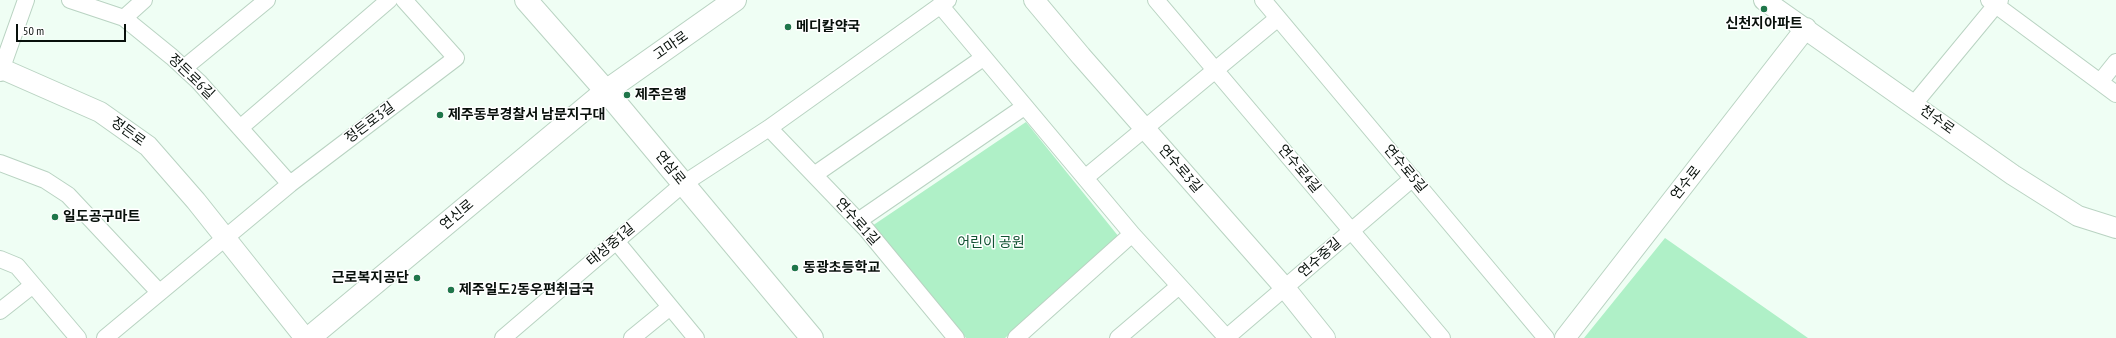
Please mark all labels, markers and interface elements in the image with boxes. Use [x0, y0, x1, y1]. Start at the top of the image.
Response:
marker: 신천지아파트 [1759, 4, 1769, 14]
scale bar [18, 16, 128, 42]
place label: 신천지아파트 [1725, 16, 1803, 32]
place label: 메디칼약국 [796, 19, 860, 35]
marker: 메디칼약국 [783, 22, 793, 32]
text: 50 m [23, 23, 44, 38]
street label: 고마로 [650, 28, 692, 64]
street label: 정든로6길 [164, 51, 218, 103]
place label: 제주은행 [635, 87, 687, 103]
marker: 제주은행 [622, 90, 632, 100]
street label: 정든로3길 [342, 99, 398, 147]
street label: 천수로 [1916, 102, 1958, 138]
place label: 제주동부경찰서 남문지구대 [448, 107, 605, 123]
marker: 제주동부경찰서 남문지구대 [435, 110, 445, 120]
street label: 정든로 [107, 114, 149, 150]
street label: 연수로4길 [1274, 141, 1324, 197]
street label: 연수로5길 [1380, 141, 1430, 197]
street label: 연수로3길 [1155, 142, 1205, 196]
street label: 연삼로 [651, 148, 689, 188]
street label: 연수로 [1667, 163, 1705, 203]
street label: 연수로1길 [831, 195, 883, 249]
street label: 연신로 [437, 196, 477, 234]
place label: 일도공구마트 [63, 209, 140, 225]
marker: 일도공구마트 [50, 212, 60, 222]
street label: 태성중1길 [583, 220, 639, 270]
park label: 어린이 공원 [957, 235, 1025, 251]
street label: 연수중길 [1295, 235, 1345, 281]
place label: 동광초등학교 [803, 260, 880, 276]
marker: 동광초등학교 [790, 263, 800, 273]
place label: 근로복지공단 [332, 270, 409, 286]
marker: 근로복지공단 [412, 273, 422, 283]
place label: 제주일도2동우편취급국 [459, 282, 594, 298]
marker: 제주일도2동우편취급국 [446, 285, 456, 295]

